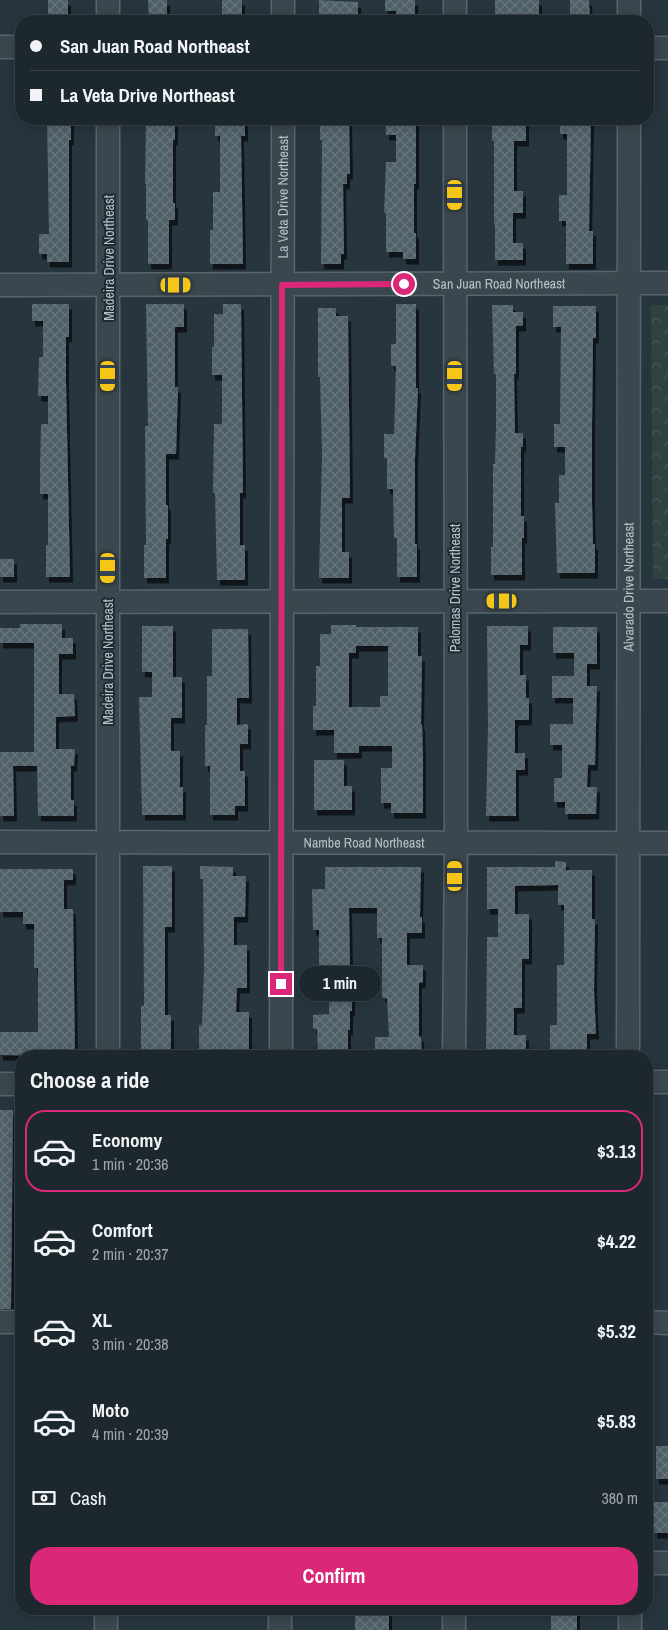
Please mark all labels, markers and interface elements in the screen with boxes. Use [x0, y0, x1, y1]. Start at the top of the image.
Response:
text: San Juan Road Northeast [60, 33, 250, 59]
text: La Veta Drive Northeast [60, 82, 235, 108]
street label: La Veta Drive Northeast [274, 136, 292, 258]
car [447, 180, 462, 210]
street label: Madeira Drive Northeast [100, 195, 118, 321]
route start [393, 273, 415, 295]
street label: San Juan Road Northeast [433, 274, 565, 293]
car [161, 278, 191, 293]
car [100, 361, 115, 391]
car [447, 361, 462, 391]
street label: Alvarado Drive Northeast [619, 522, 638, 653]
street label: Palomas Drive Northeast [446, 524, 464, 652]
car [100, 553, 115, 583]
car [487, 594, 517, 609]
street label: Madeira Drive Northeast [99, 599, 117, 725]
street label: Nambe Road Northeast [304, 833, 424, 852]
car [447, 861, 462, 891]
callout: 1 min [298, 966, 381, 1002]
text: 1 min [323, 972, 357, 994]
route end [270, 973, 292, 995]
text: Choose a ride [30, 1065, 149, 1095]
text: Economy [92, 1127, 162, 1153]
icon: car [32, 1129, 77, 1174]
text: $3.13 [597, 1138, 636, 1164]
text: 1 min · 20:36 [92, 1153, 169, 1175]
text: Comfort [92, 1217, 153, 1243]
icon: car [32, 1219, 77, 1264]
text: $4.22 [597, 1228, 636, 1254]
text: 2 min · 20:37 [92, 1243, 169, 1265]
text: XL [92, 1307, 112, 1333]
icon: car [32, 1309, 77, 1354]
text: $5.32 [597, 1318, 636, 1344]
text: 3 min · 20:38 [92, 1333, 169, 1355]
text: Moto [92, 1397, 129, 1423]
icon: car [32, 1399, 77, 1444]
text: $5.83 [597, 1408, 636, 1434]
text: 4 min · 20:39 [92, 1423, 169, 1445]
icon: cash [30, 1484, 58, 1512]
text: Cash [70, 1485, 106, 1511]
text: 380 m [602, 1487, 638, 1509]
button: Confirm [30, 1547, 638, 1605]

